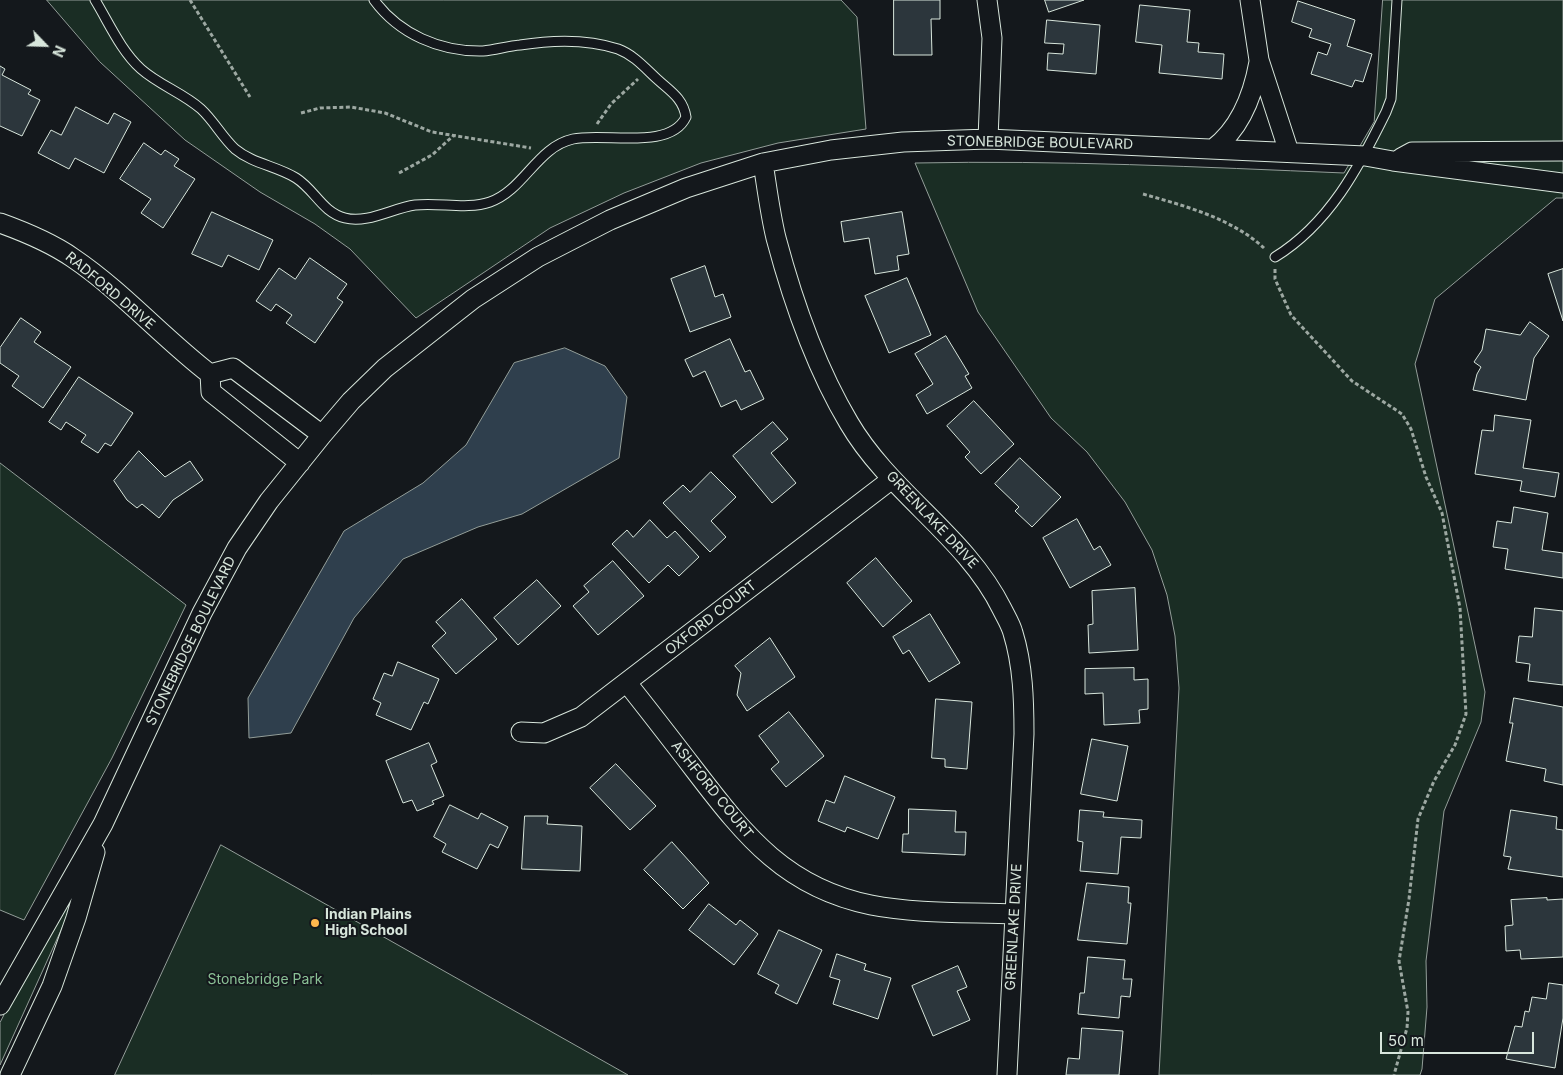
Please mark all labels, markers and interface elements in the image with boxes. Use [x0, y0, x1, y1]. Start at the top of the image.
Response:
north arrow [20, 20, 70, 70]
text: N [49, 43, 69, 60]
street label: STONEBRIDGE BOULEVARD [947, 133, 1133, 153]
street label: RADFORD DRIVE [62, 249, 158, 333]
street label: GREENLAKE DRIVE [883, 468, 981, 572]
street label: STONEBRIDGE BOULEVARD [143, 554, 239, 728]
street label: OXFORD COURT [662, 577, 760, 659]
street label: ASHFORD COURT [668, 738, 756, 842]
street label: GREENLAKE DRIVE [1002, 863, 1026, 991]
place label: Indian Plains High School [325, 907, 412, 940]
marker: Indian Plains High School [309, 917, 321, 929]
park label: Stonebridge Park [208, 972, 322, 988]
scale bar [1383, 1022, 1537, 1054]
text: 50 m [1388, 1031, 1424, 1050]

